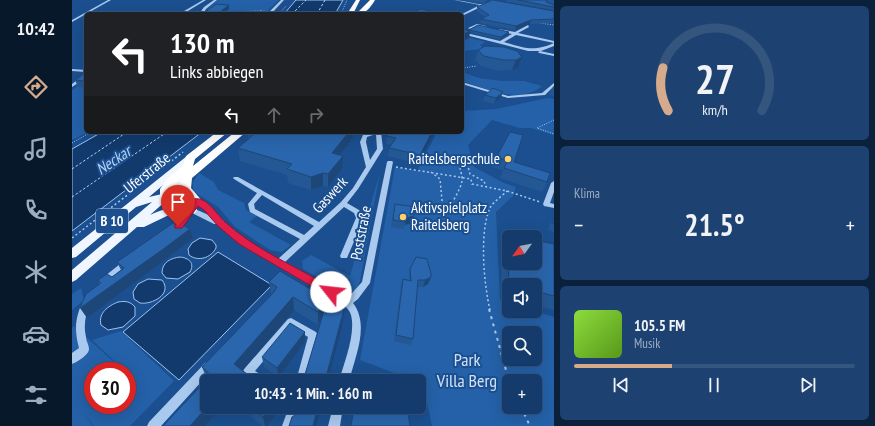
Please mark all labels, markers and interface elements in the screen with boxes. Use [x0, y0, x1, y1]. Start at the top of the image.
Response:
text: 10:42 [17, 17, 55, 40]
text: 130 m [170, 24, 234, 61]
icon: left [104, 28, 156, 80]
text: 27 [695, 52, 734, 105]
text: Links abbiegen [170, 60, 263, 83]
icon: directions [22, 73, 50, 101]
text: km/h [702, 100, 727, 119]
icon: left [221, 104, 243, 126]
icon: ahead [263, 104, 285, 126]
icon: right [305, 104, 327, 126]
icon: music [22, 135, 50, 163]
water label: Neckar [92, 140, 136, 179]
street label: Uferstraße [119, 148, 174, 197]
place label: Raitelsbergschule [408, 149, 500, 168]
marker: Raitelsbergschule [503, 154, 513, 164]
street label: Gaswerk [308, 172, 351, 217]
pin [161, 185, 195, 226]
text: Klima [574, 185, 600, 202]
icon: arrive [167, 191, 189, 213]
icon: phone [22, 196, 50, 224]
place label: Aktivspielplatz Raitelsberg [411, 198, 487, 234]
street label: Poststraße [346, 204, 375, 262]
text: 21.5° [684, 205, 745, 244]
road number: B 10 [96, 209, 128, 233]
text: − [574, 211, 583, 239]
text: + [846, 211, 855, 239]
marker: Aktivspielplatz Raitelsberg [398, 212, 408, 222]
north arrow [502, 230, 542, 270]
map controls [502, 230, 542, 414]
icon: climate [22, 258, 50, 286]
position arrow [310, 271, 352, 313]
button: sound [502, 278, 542, 318]
text: 105.5 FM [634, 316, 685, 335]
icon: car [22, 320, 50, 348]
button: search [502, 326, 542, 366]
text: Musik [634, 335, 660, 352]
park label: Park Villa Berg [436, 348, 497, 392]
speed limit sign: 30 [84, 362, 136, 414]
button: + [502, 374, 542, 414]
icon: previous [610, 374, 632, 396]
icon: pause [703, 374, 725, 396]
icon: next [797, 374, 819, 396]
icon: filters [22, 381, 50, 409]
text: 10:43 · 1 Min. · 160 m [254, 384, 372, 403]

